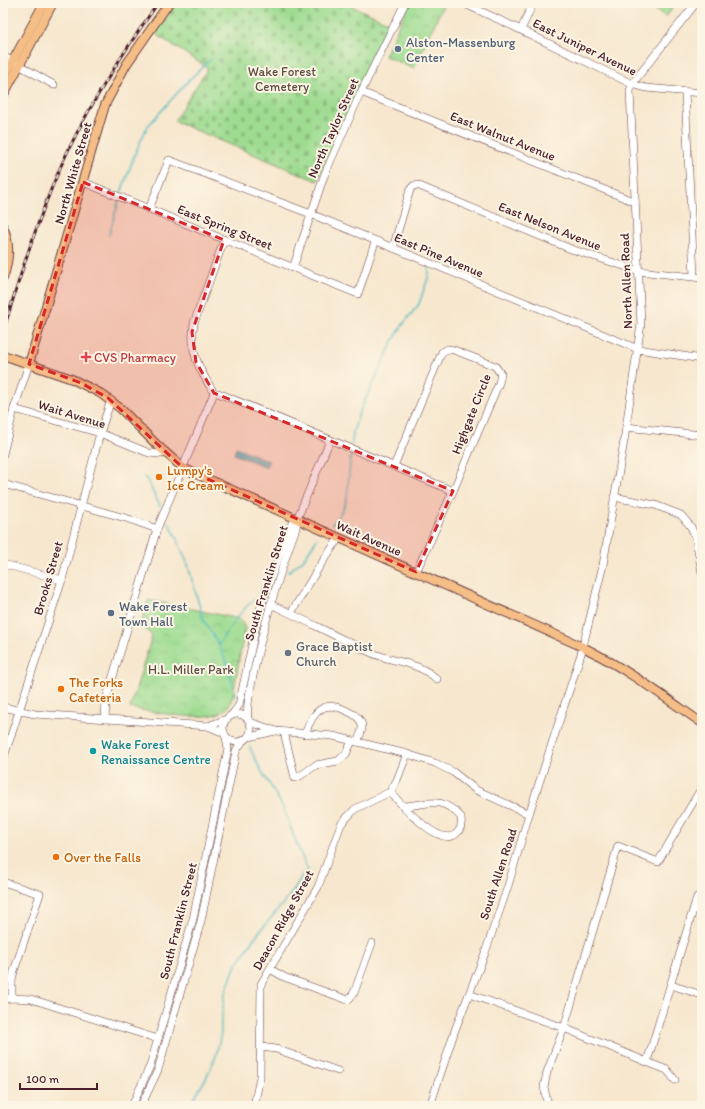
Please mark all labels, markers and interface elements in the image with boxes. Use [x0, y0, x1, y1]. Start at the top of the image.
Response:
street label: East Juniper Avenue [531, 15, 639, 79]
place label: Alston-Massenburg Center [406, 35, 516, 65]
marker: Alston-Massenburg Center [393, 44, 403, 54]
park label: Wake Forest Cemetery [248, 64, 316, 94]
street label: North Taylor Street [304, 76, 362, 180]
street label: East Walnut Avenue [448, 108, 558, 164]
street label: North White Street [51, 120, 95, 226]
street label: East Nelson Avenue [496, 199, 604, 253]
street label: East Spring Street [175, 201, 275, 253]
street label: East Pine Avenue [392, 229, 486, 281]
street label: North Allen Road [617, 233, 635, 329]
place label: CVS Pharmacy [94, 350, 176, 365]
marker: CVS Pharmacy [81, 352, 91, 362]
street label: Highgate Circle [448, 372, 494, 456]
street label: Wait Avenue [36, 397, 108, 431]
place label: Lumpy's Ice Cream [167, 463, 224, 493]
marker: Lumpy's Ice Cream [154, 472, 164, 482]
street label: Wait Avenue [334, 517, 404, 559]
street label: South Franklin Street [241, 523, 291, 643]
street label: Brooks Street [30, 539, 66, 617]
place label: Wake Forest Town Hall [119, 599, 188, 629]
marker: Wake Forest Town Hall [106, 608, 116, 618]
place label: Grace Baptist Church [296, 639, 373, 669]
marker: Grace Baptist Church [283, 648, 293, 658]
park label: H.L. Miller Park [148, 662, 234, 677]
place label: The Forks Cafeteria [69, 675, 123, 705]
marker: The Forks Cafeteria [56, 684, 66, 694]
place label: Wake Forest Renaissance Centre [101, 737, 211, 767]
marker: Wake Forest Renaissance Centre [88, 746, 98, 756]
street label: South Allen Road [476, 826, 520, 922]
place label: Over the Falls [64, 850, 141, 865]
marker: Over the Falls [51, 852, 61, 862]
street label: South Franklin Street [156, 861, 200, 981]
street label: Deacon Ridge Street [249, 867, 317, 973]
scale bar [20, 1065, 97, 1091]
text: 100 m [26, 1072, 59, 1086]

